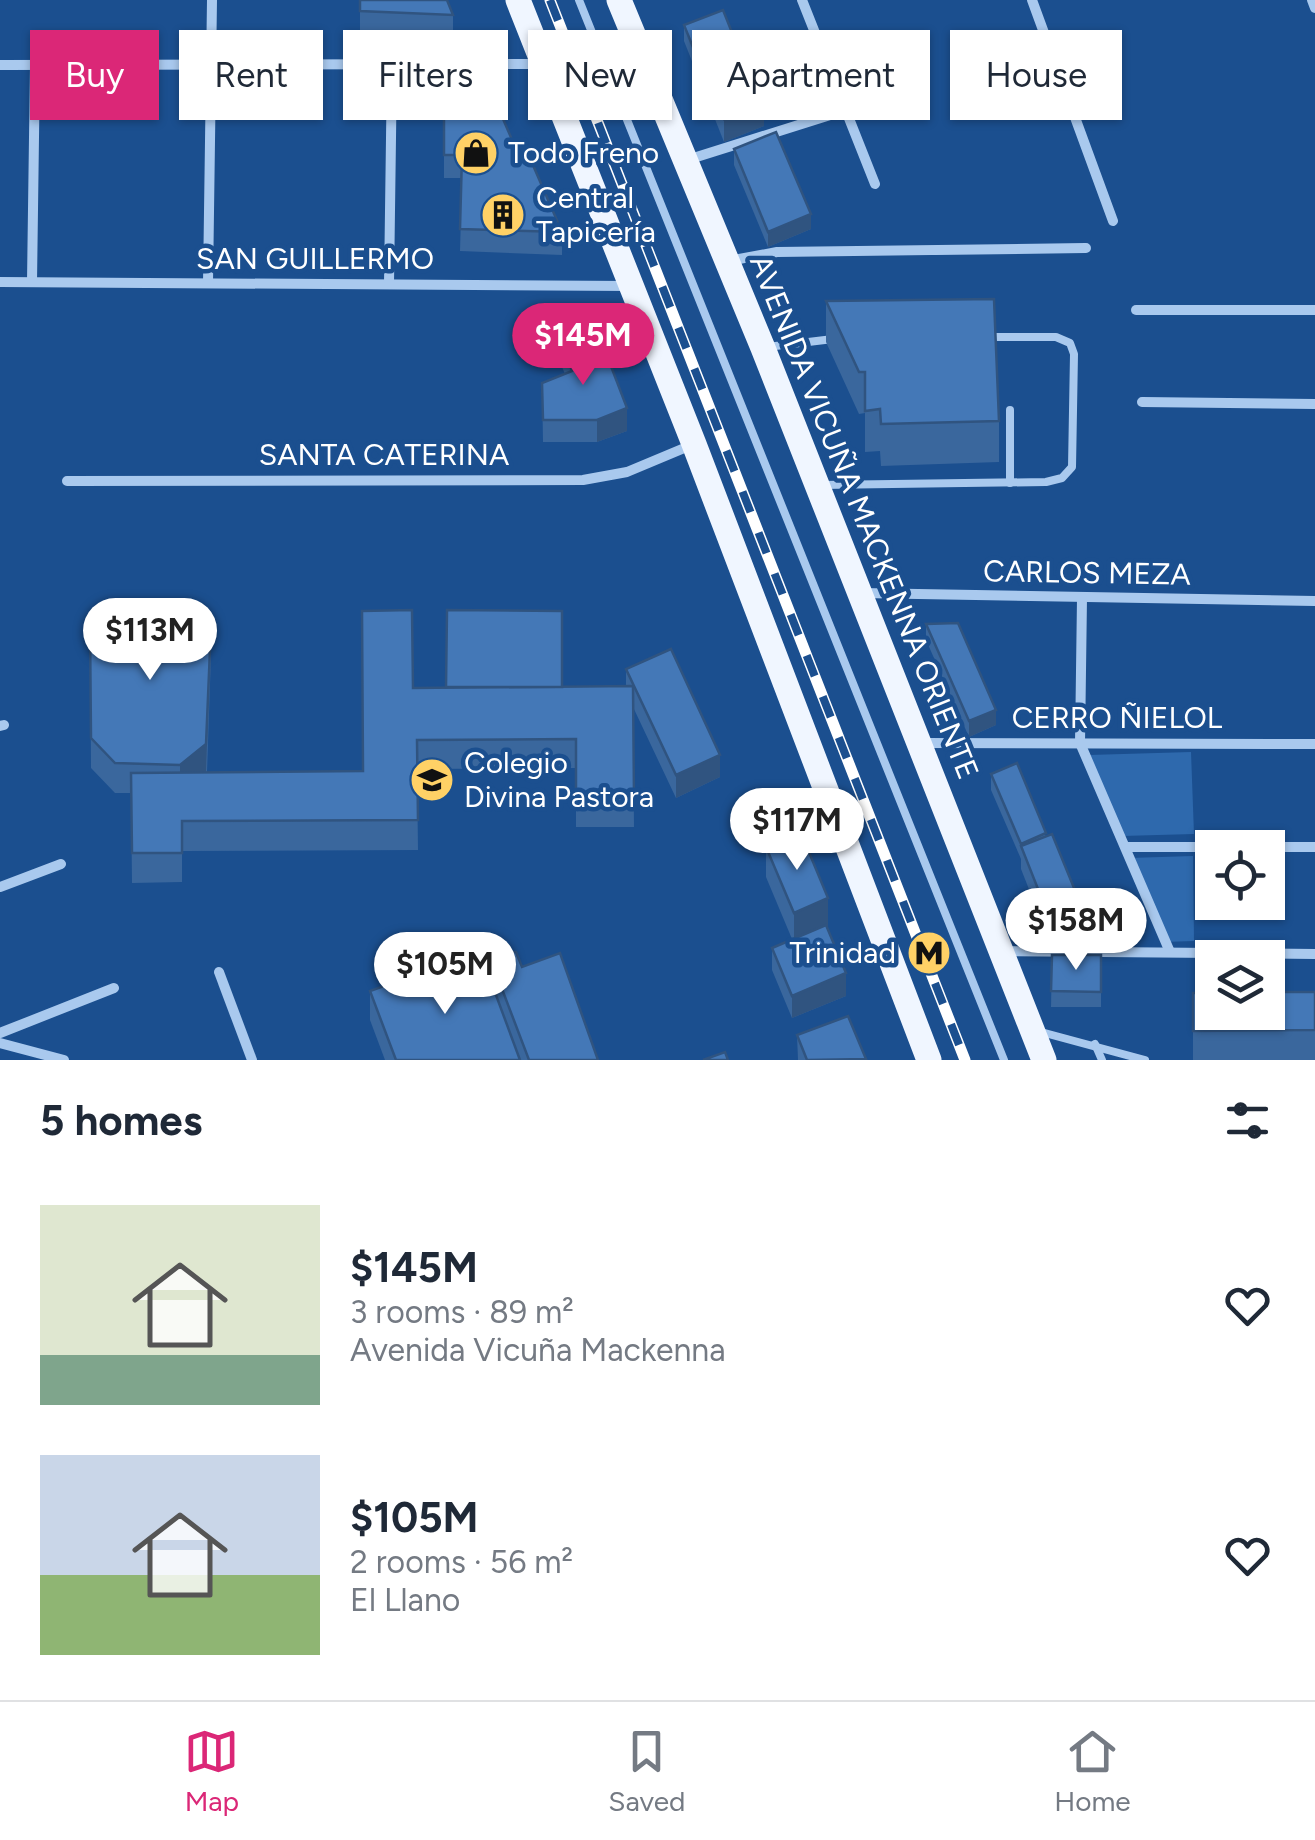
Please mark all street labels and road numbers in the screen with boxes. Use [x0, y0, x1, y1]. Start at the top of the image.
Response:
street label: SAN GUILLERMO [196, 240, 434, 277]
street label: AVENIDA VICUÑA MACKENNA ORIENTE [742, 249, 987, 784]
street label: SANTA CATERINA [259, 436, 510, 473]
street label: CARLOS MEZA [983, 552, 1192, 593]
street label: CERRO ÑIELOL [1012, 699, 1223, 736]

